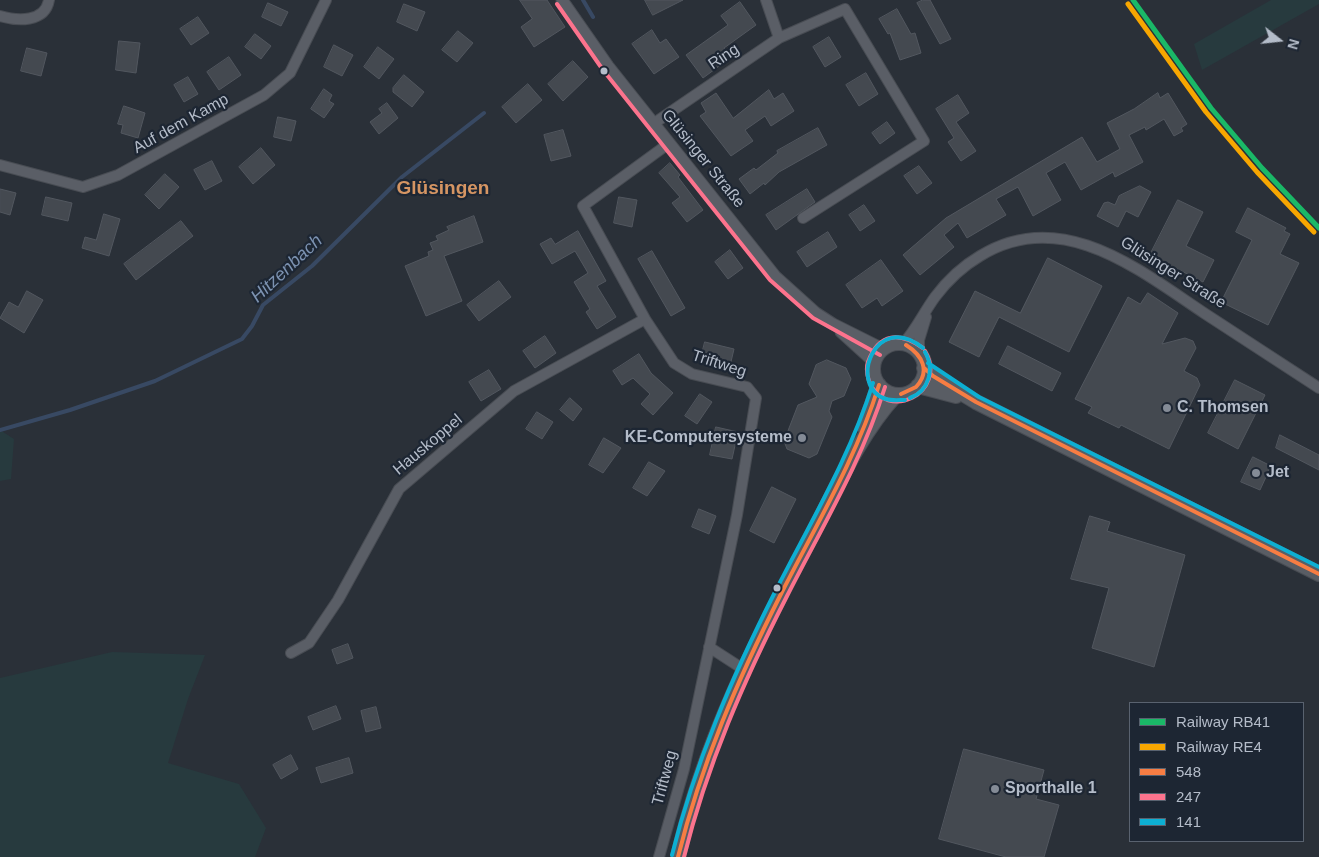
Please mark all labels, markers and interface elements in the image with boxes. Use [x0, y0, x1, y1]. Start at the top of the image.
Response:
north arrow [1254, 15, 1304, 65]
text: N [1284, 37, 1303, 51]
street label: Ring [705, 40, 743, 74]
unlabelled marker [599, 66, 609, 76]
street label: Auf dem Kamp [130, 90, 232, 158]
street label: Glüsinger Straße [657, 106, 749, 212]
district label: Glüsingen [397, 178, 489, 200]
water label: Hitzenbach [247, 230, 327, 308]
street label: Glüsinger Straße [1117, 233, 1229, 313]
street label: Triftweg [689, 346, 749, 382]
place label: C. Thomsen [1177, 398, 1269, 418]
marker: C. Thomsen [1161, 402, 1173, 414]
street label: Hauskoppel [389, 410, 467, 480]
place label: KE-Computersysteme [625, 428, 792, 448]
marker: KE-Computersysteme [796, 432, 808, 444]
place label: Jet [1266, 463, 1289, 483]
marker: Jet [1250, 467, 1262, 479]
unlabelled marker [772, 583, 782, 593]
legend [1129, 702, 1304, 842]
text: Railway RB41 [1176, 713, 1270, 730]
text: Railway RE4 [1176, 738, 1262, 755]
street label: Triftweg [648, 748, 682, 808]
text: 548 [1176, 763, 1201, 780]
place label: Sporthalle 1 [1005, 779, 1097, 799]
marker: Sporthalle 1 [989, 783, 1001, 795]
text: 247 [1176, 788, 1201, 805]
text: 141 [1176, 813, 1201, 830]

